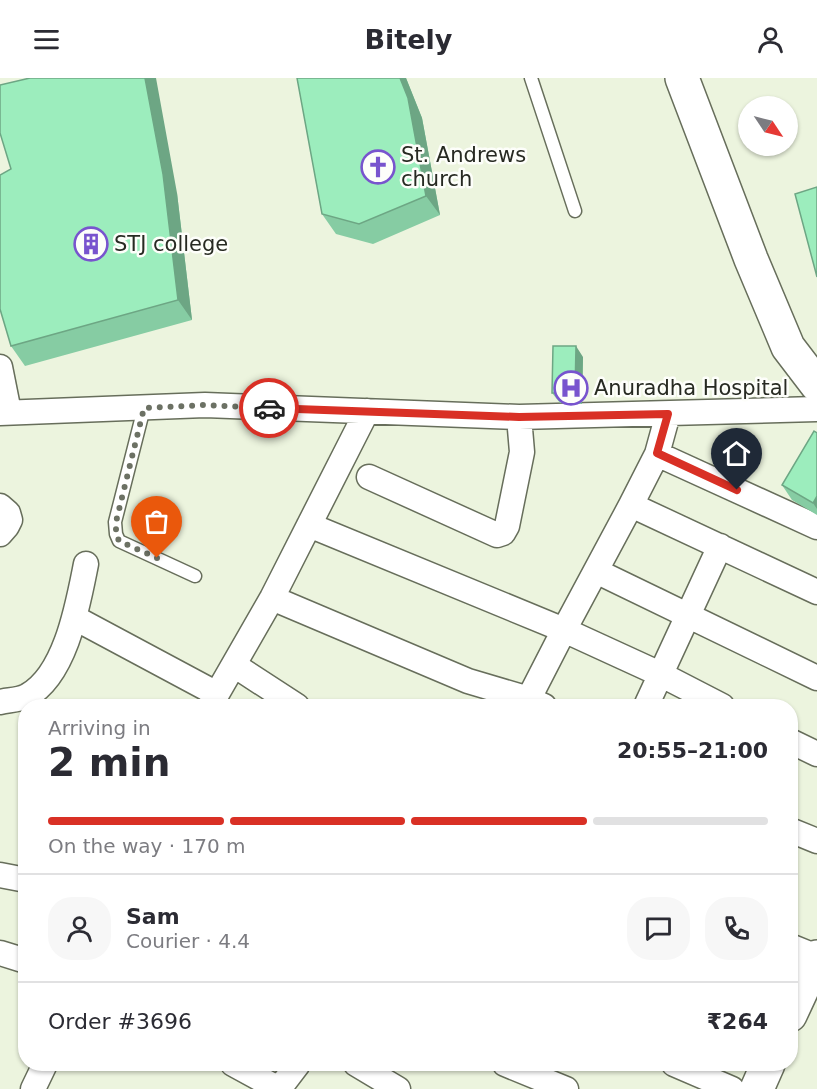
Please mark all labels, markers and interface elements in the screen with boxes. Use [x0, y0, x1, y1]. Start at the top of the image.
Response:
icon: menu [30, 23, 63, 56]
icon: person [754, 23, 787, 56]
text: Bitely [365, 24, 452, 55]
north arrow [738, 96, 798, 156]
map controls [738, 96, 798, 156]
place label: St. Andrews church [401, 143, 526, 191]
church icon: St. Andrews church [360, 149, 396, 185]
building icon: STJ college [73, 226, 109, 262]
place label: STJ college [114, 232, 228, 256]
hospital icon: Anuradha Hospital [553, 370, 589, 406]
place label: Anuradha Hospital [594, 376, 788, 400]
courier [239, 378, 299, 438]
icon: car [253, 392, 286, 425]
pin [711, 428, 762, 490]
icon: home [720, 437, 753, 470]
pin [131, 496, 182, 558]
icon: bag [140, 505, 173, 538]
text: Arriving in [48, 716, 151, 740]
text: 20:55–21:00 [617, 738, 768, 763]
text: 2 min [48, 740, 170, 785]
text: On the way · 170 m [48, 834, 246, 858]
button: person [48, 897, 111, 960]
button: chat [627, 897, 690, 960]
button: phone [705, 897, 768, 960]
text: Sam [126, 904, 180, 929]
text: Courier · 4.4 [126, 929, 250, 953]
text: Order #3696 [48, 1009, 192, 1034]
text: ₹264 [707, 1009, 768, 1034]

